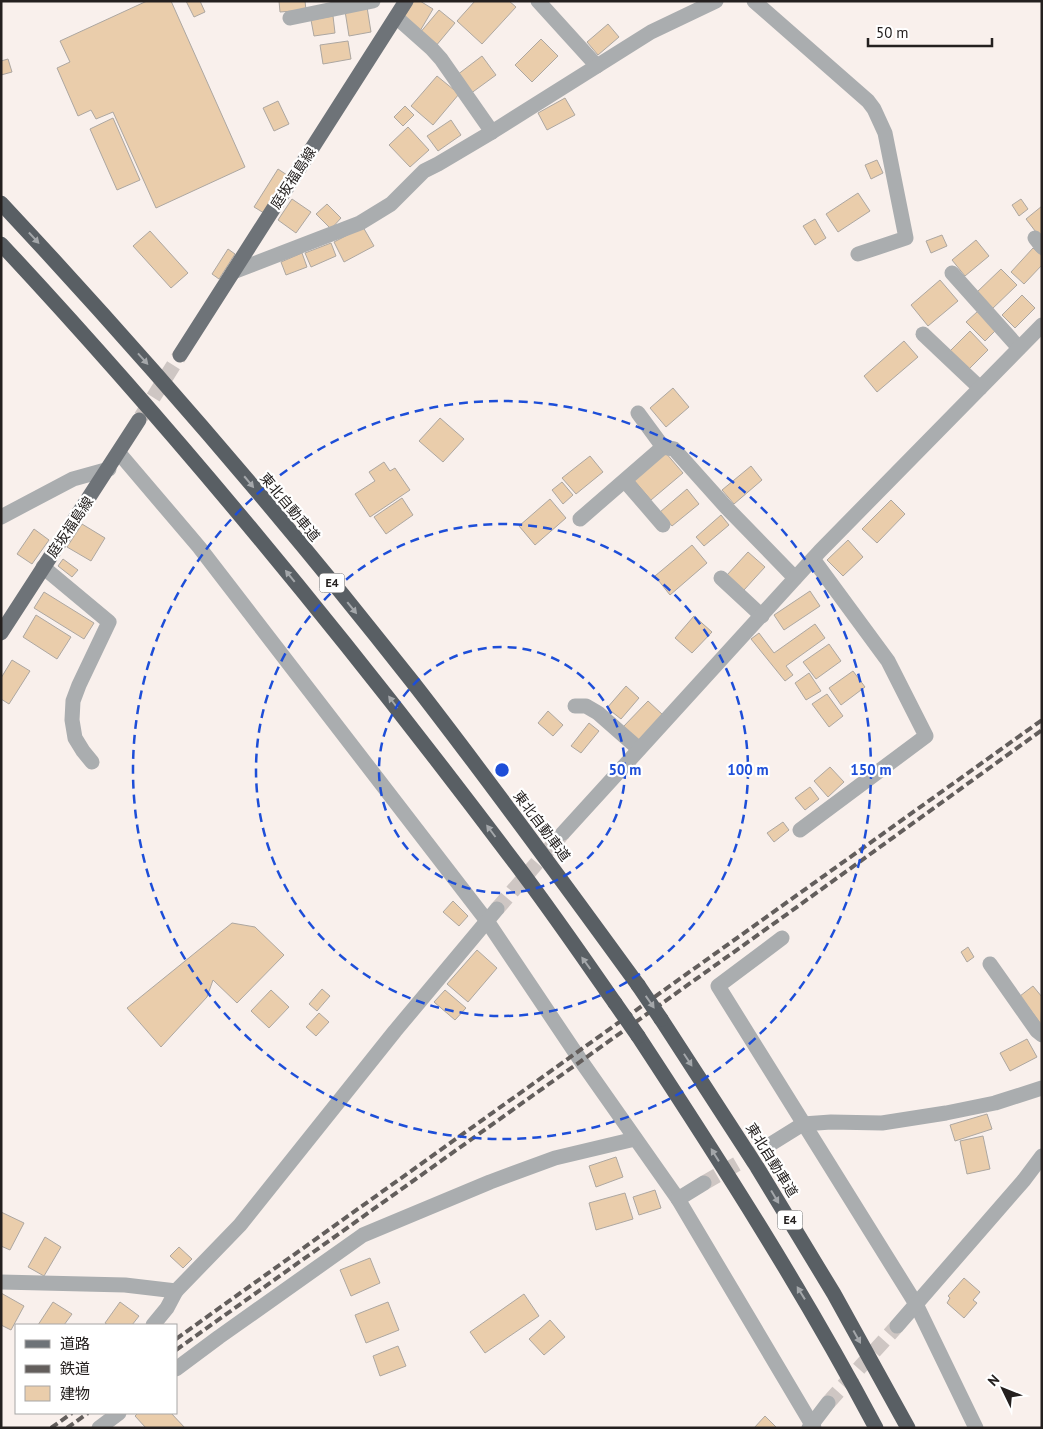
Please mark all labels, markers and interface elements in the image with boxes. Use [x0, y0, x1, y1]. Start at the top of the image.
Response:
scale bar [868, 15, 992, 47]
text: 50 m [876, 23, 909, 42]
street label: 庭坂福島線 [266, 144, 320, 212]
one-way arrow [28, 232, 40, 244]
one-way arrow [137, 353, 149, 365]
street label: 東北自動車道 [256, 469, 324, 545]
one-way arrow [243, 476, 255, 488]
street label: 庭坂福島線 [43, 493, 97, 561]
one-way arrow [284, 570, 295, 583]
road number: E4 [320, 574, 344, 592]
one-way arrow [347, 601, 358, 614]
one-way arrow [387, 696, 398, 709]
text: 50 m [609, 760, 641, 779]
text: 100 m [727, 760, 769, 779]
text: 150 m [850, 760, 892, 779]
centre of rings [493, 761, 511, 779]
street label: 東北自動車道 [510, 787, 574, 865]
one-way arrow [486, 825, 497, 838]
one-way arrow [581, 957, 592, 970]
one-way arrow [645, 995, 655, 1009]
one-way arrow [683, 1053, 693, 1066]
street label: 東北自動車道 [742, 1120, 802, 1200]
one-way arrow [711, 1149, 720, 1162]
one-way arrow [771, 1190, 780, 1203]
road number: E4 [778, 1210, 802, 1230]
one-way arrow [796, 1287, 806, 1300]
legend [15, 1324, 178, 1414]
one-way arrow [853, 1330, 862, 1343]
text: 道路 [60, 1334, 90, 1353]
text: 鉄道 [60, 1359, 90, 1378]
north arrow [978, 1364, 1028, 1414]
text: N [984, 1371, 1003, 1390]
text: 建物 [60, 1384, 90, 1403]

